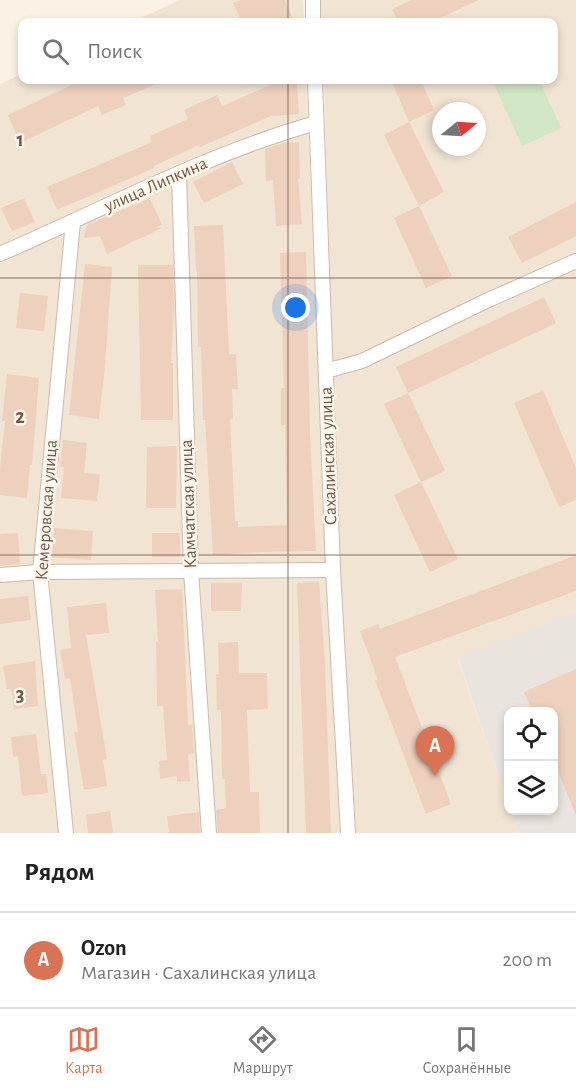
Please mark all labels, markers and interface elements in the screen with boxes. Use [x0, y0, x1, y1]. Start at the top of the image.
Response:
search box [18, 18, 558, 84]
icon: search [39, 35, 72, 68]
text: Поиск [87, 40, 142, 62]
north arrow [432, 102, 486, 156]
text: 1 [16, 130, 24, 150]
street label: улица Липкина [101, 154, 210, 216]
your location [281, 293, 310, 322]
street label: Сахалинская улица [318, 386, 340, 526]
text: 2 [15, 407, 25, 427]
street label: Кемеровская улица [33, 439, 61, 581]
street label: Камчатская улица [178, 439, 200, 569]
text: 3 [16, 685, 24, 705]
map controls [504, 707, 558, 815]
button: locate [504, 707, 558, 761]
pin: A [416, 726, 454, 776]
button: layers [504, 761, 558, 815]
text: Рядом [24, 859, 95, 885]
text: Ozon [81, 937, 127, 959]
text: A [38, 950, 50, 970]
text: 200 m [502, 950, 552, 970]
text: Магазин · Сахалинская улица [81, 963, 316, 983]
tab: Карта [65, 1023, 103, 1078]
tab: Маршрут [233, 1023, 293, 1078]
tab: Сохранённые [423, 1023, 511, 1078]

